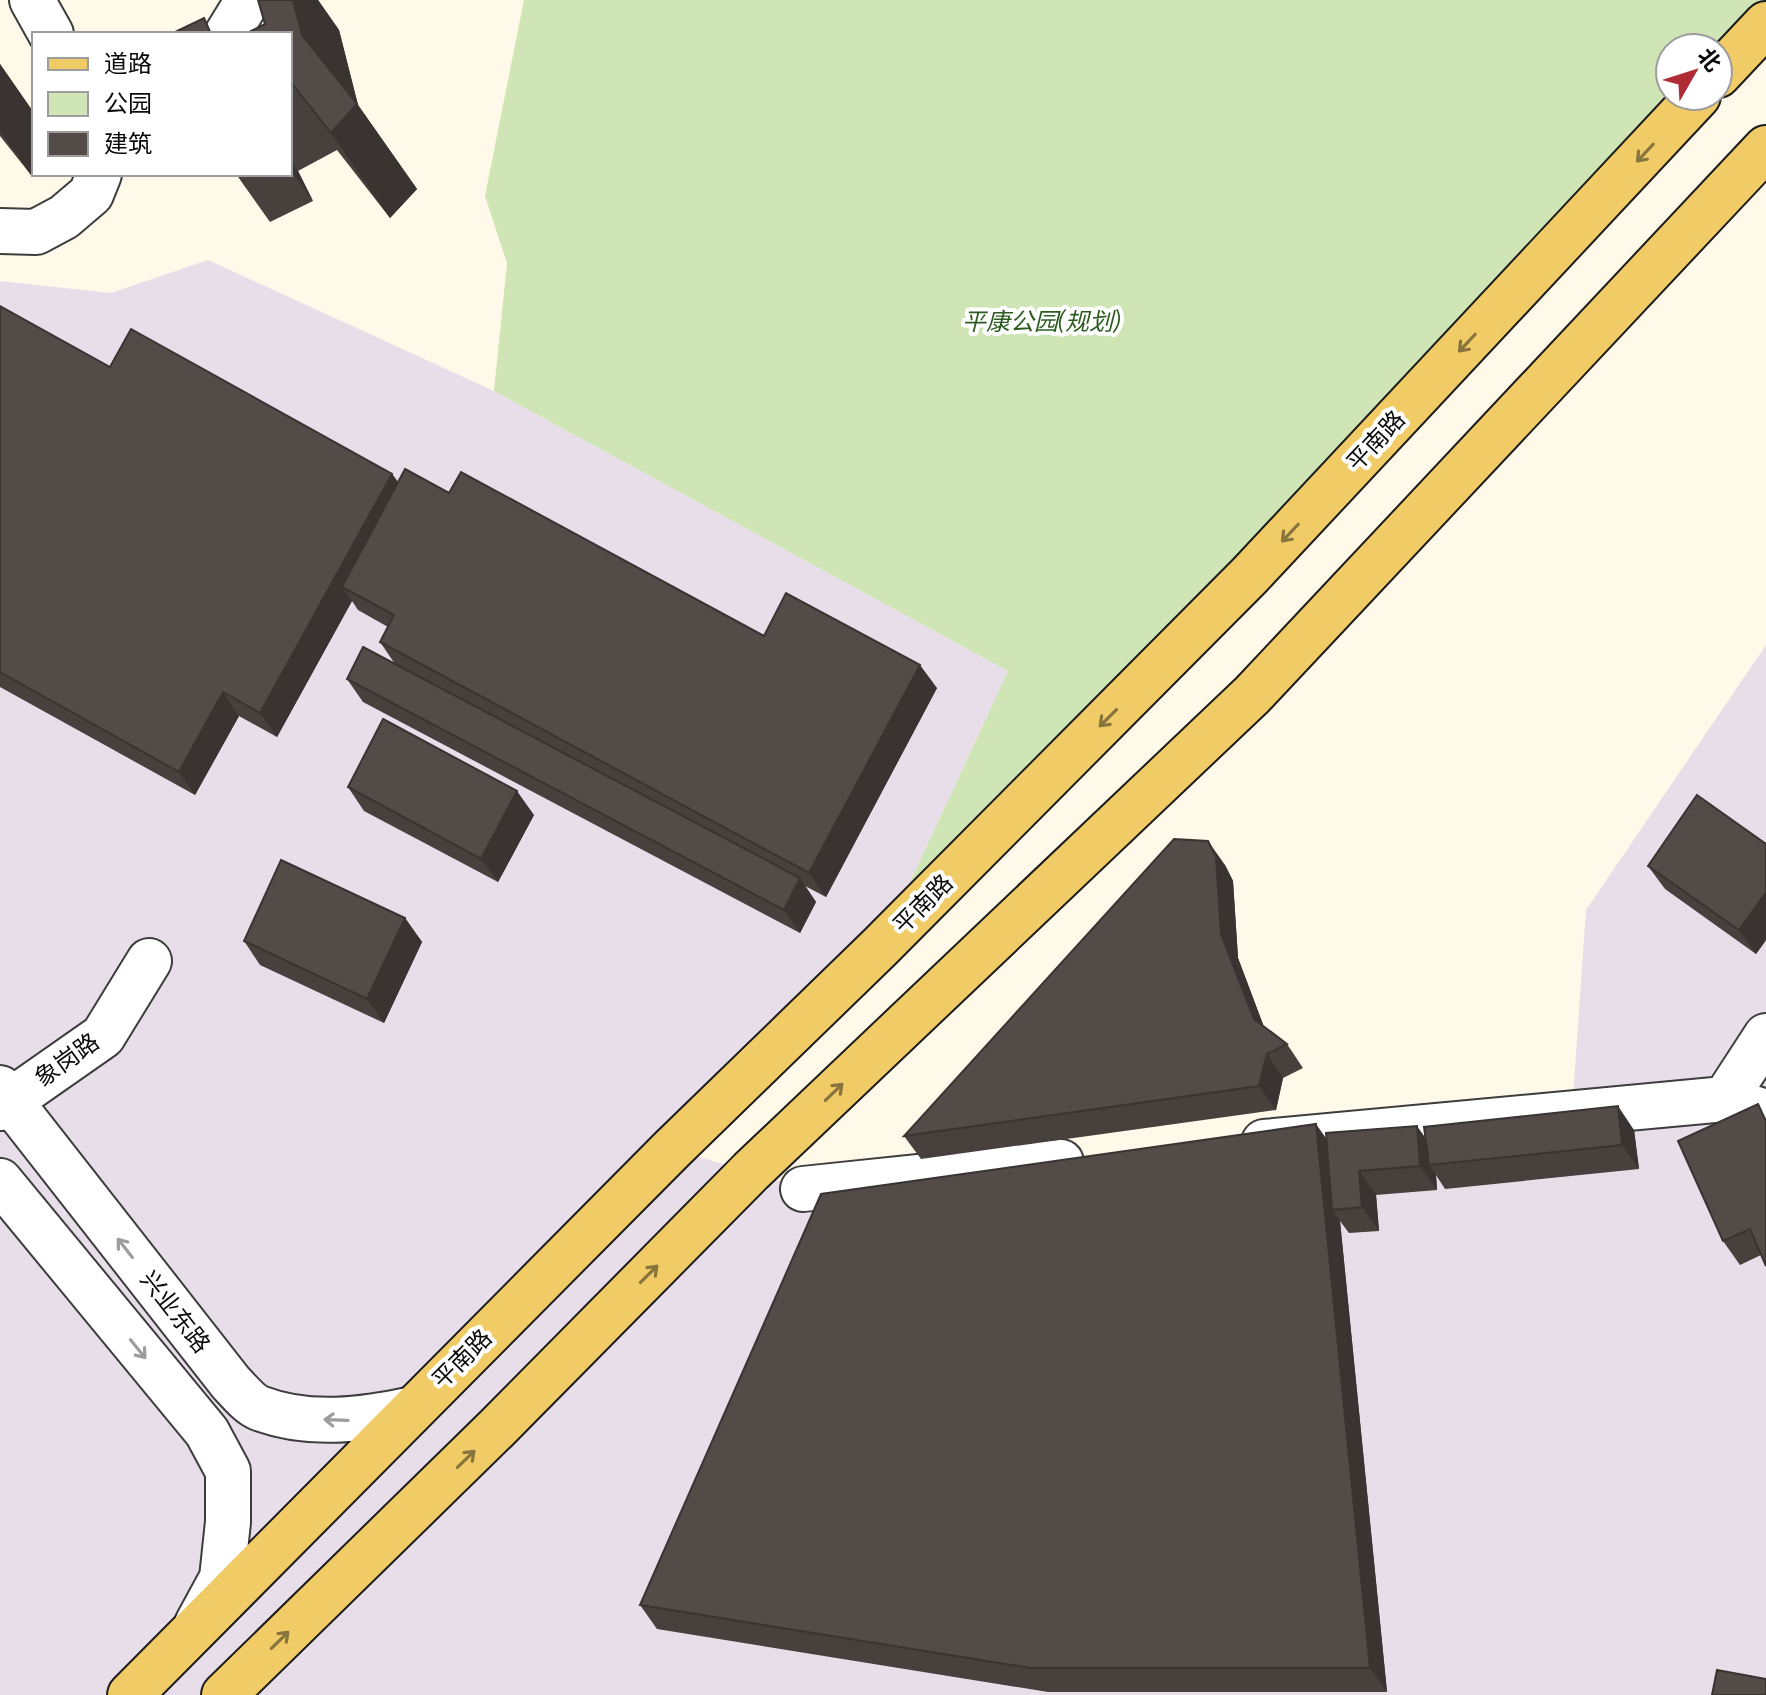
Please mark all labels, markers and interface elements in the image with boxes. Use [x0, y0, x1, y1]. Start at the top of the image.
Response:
legend [32, 32, 292, 176]
north arrow [1654, 32, 1734, 112]
text: 北 [1692, 43, 1727, 77]
text: 道路 [104, 50, 152, 78]
text: 公园 [104, 90, 152, 118]
text: 建筑 [104, 130, 152, 158]
one-way arrow [1636, 143, 1655, 162]
park label: 平康公园(规划) [962, 308, 1121, 336]
one-way arrow [1458, 333, 1477, 353]
street label: 平南路 [1341, 405, 1411, 477]
one-way arrow [1281, 522, 1299, 542]
one-way arrow [1099, 708, 1118, 727]
street label: 平南路 [888, 869, 958, 939]
street label: 象岗路 [30, 1028, 104, 1092]
one-way arrow [824, 1082, 844, 1101]
one-way arrow [116, 1238, 133, 1259]
one-way arrow [639, 1265, 658, 1284]
street label: 兴业东路 [134, 1266, 216, 1358]
street label: 平南路 [427, 1324, 497, 1394]
one-way arrow [130, 1338, 147, 1359]
one-way arrow [323, 1412, 350, 1427]
one-way arrow [456, 1449, 476, 1468]
one-way arrow [270, 1631, 290, 1650]

